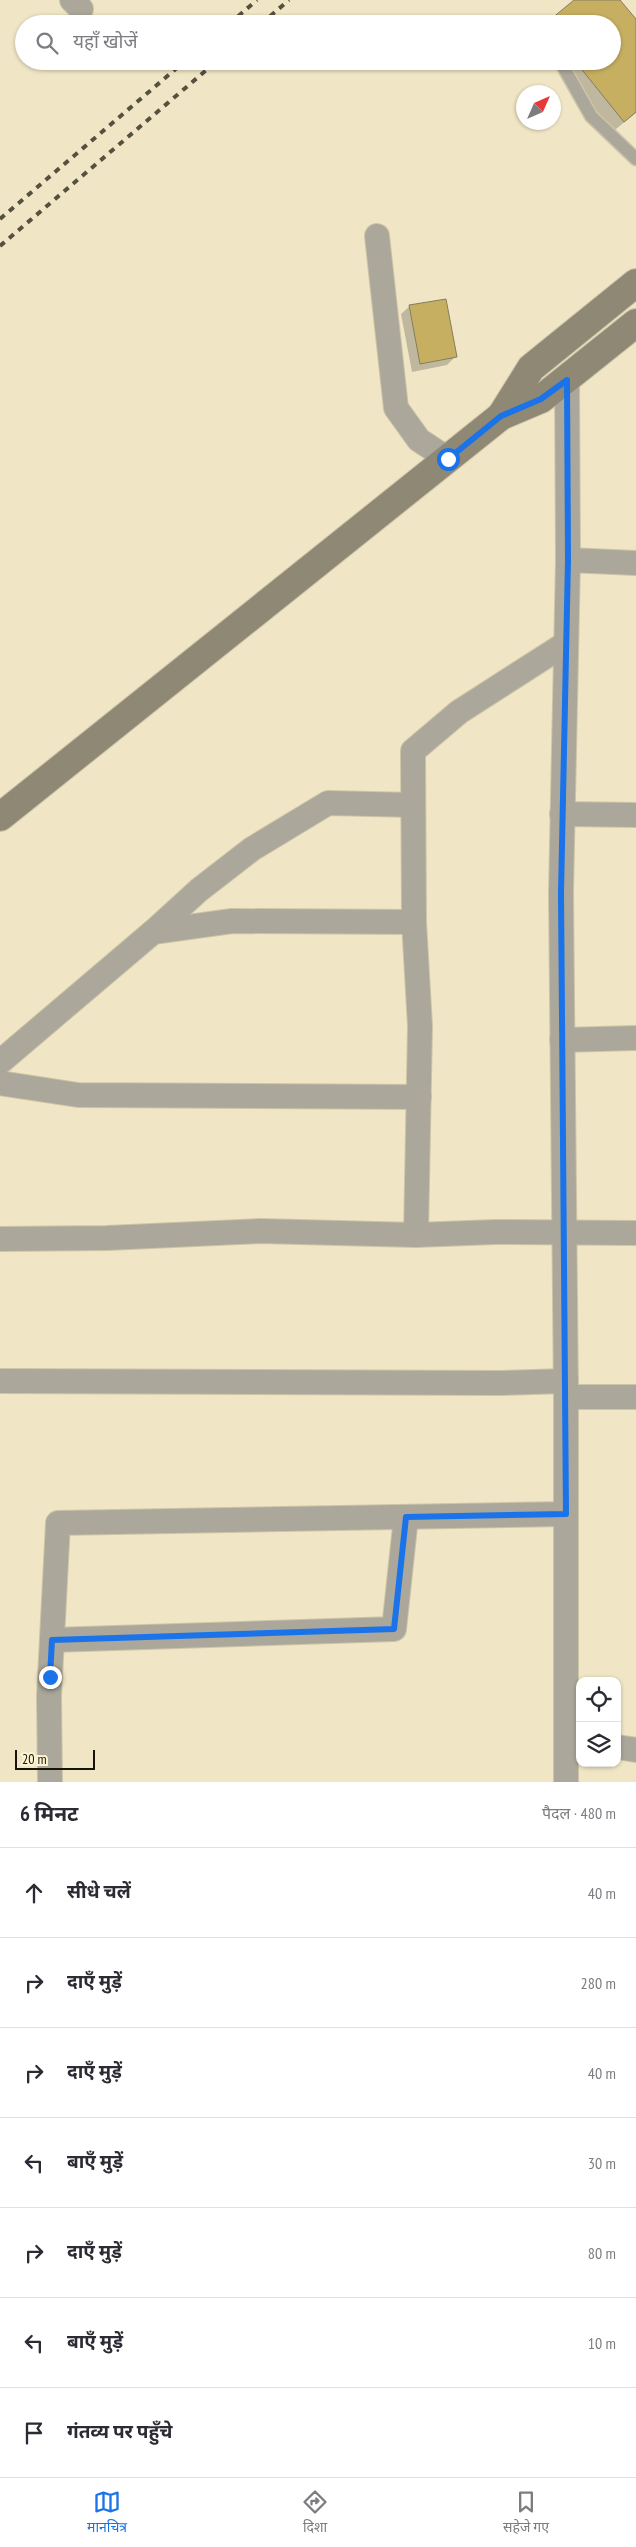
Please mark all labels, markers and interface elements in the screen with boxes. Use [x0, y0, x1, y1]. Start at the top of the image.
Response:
search box [15, 15, 621, 70]
icon: search [33, 29, 61, 57]
text: यहाँ खोजें [73, 29, 138, 53]
north arrow [516, 85, 561, 130]
route start [437, 448, 460, 471]
route end [39, 1666, 62, 1689]
map controls [576, 1677, 621, 1767]
button: locate [576, 1677, 621, 1722]
button: layers [576, 1722, 621, 1767]
scale bar [15, 1747, 95, 1770]
text: 20 m [22, 1750, 47, 1768]
text: 6 मिनट [20, 1800, 78, 1827]
text: पैदल · 480 m [542, 1803, 616, 1823]
icon: ahead [20, 1879, 48, 1907]
text: सीधे चलें [67, 1879, 131, 1903]
text: 40 m [588, 1883, 616, 1903]
icon: right [20, 1969, 48, 1997]
text: दाएँ मुड़ें [67, 1969, 122, 1993]
text: 280 m [581, 1973, 616, 1993]
icon: right [20, 2059, 48, 2087]
text: दाएँ मुड़ें [67, 2059, 122, 2083]
text: 40 m [588, 2063, 616, 2083]
icon: left [20, 2149, 48, 2177]
text: बाएँ मुड़ें [67, 2149, 123, 2173]
text: 30 m [588, 2153, 616, 2173]
icon: right [20, 2239, 48, 2267]
text: दाएँ मुड़ें [67, 2239, 122, 2263]
text: 80 m [588, 2243, 616, 2263]
icon: left [20, 2329, 48, 2357]
text: बाएँ मुड़ें [67, 2329, 123, 2353]
text: 10 m [588, 2333, 616, 2353]
icon: arrive [20, 2419, 48, 2447]
text: गंतव्य पर पहुँचे [67, 2419, 172, 2443]
tab: मानचित्र [87, 2488, 127, 2538]
tab: दिशा [301, 2488, 329, 2538]
tab: सहेजे गए [503, 2488, 549, 2538]

